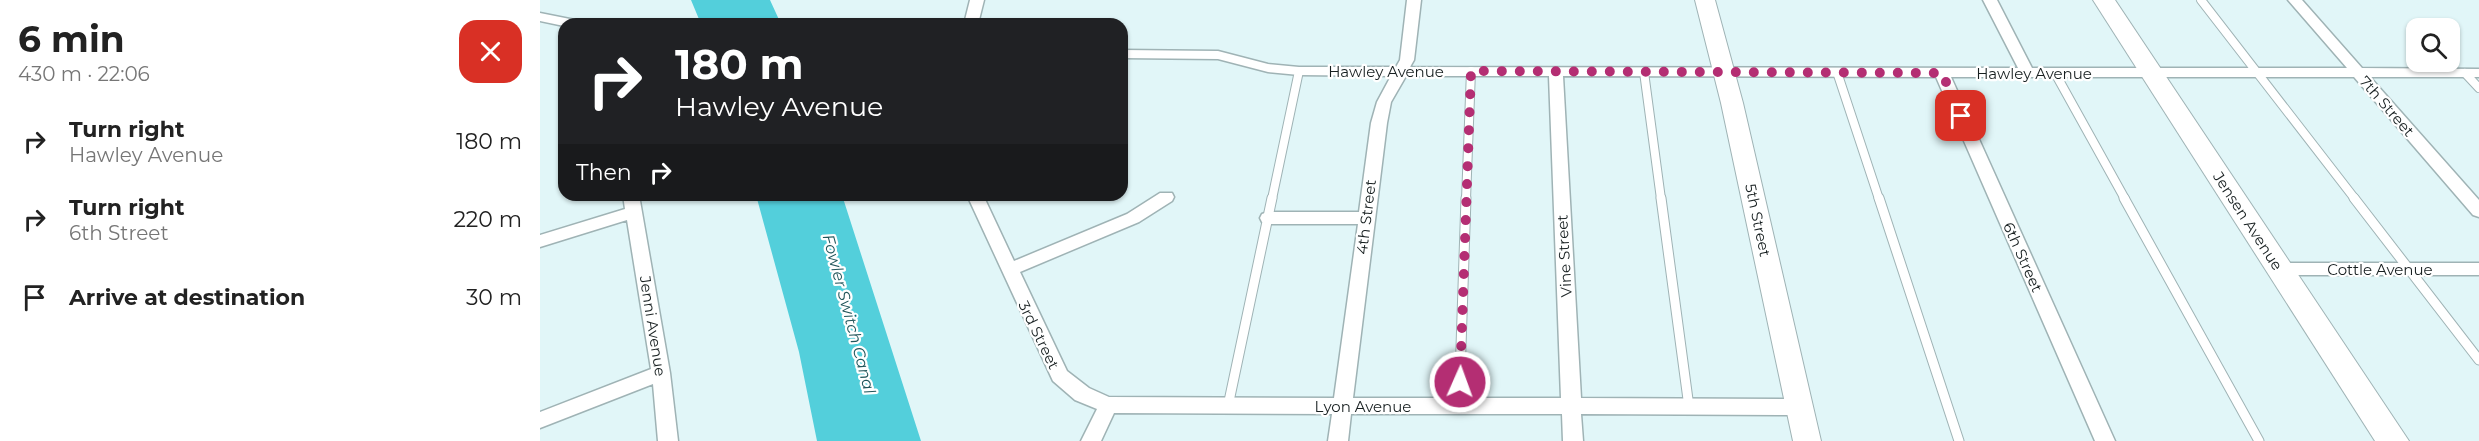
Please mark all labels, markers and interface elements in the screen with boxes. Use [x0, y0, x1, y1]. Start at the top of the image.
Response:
text: 6 min [18, 17, 125, 61]
map controls [2406, 18, 2460, 72]
button: search [2406, 18, 2460, 72]
button: close [459, 20, 522, 83]
text: 180 m [675, 38, 804, 90]
icon: right [576, 42, 654, 120]
text: 430 m · 22:06 [18, 62, 150, 86]
street label: Hawley Avenue [1328, 62, 1444, 81]
street label: Hawley Avenue [1976, 64, 2092, 83]
street label: 7th Street [2356, 72, 2418, 140]
text: Hawley Avenue [675, 90, 883, 123]
pin [1935, 90, 1986, 141]
icon: arrive [1944, 99, 1977, 132]
text: Turn right [69, 116, 184, 143]
icon: right [18, 125, 51, 158]
text: 180 m [456, 128, 522, 155]
text: Hawley Avenue [69, 143, 223, 167]
icon: right [644, 156, 677, 189]
text: Then [576, 159, 632, 186]
street label: Jensen Avenue [2209, 167, 2287, 274]
street label: 4th Street [1352, 178, 1380, 256]
street label: 5th Street [1741, 182, 1775, 258]
text: Turn right [69, 194, 184, 221]
icon: right [18, 203, 51, 236]
text: 220 m [453, 206, 522, 233]
street label: Vine Street [1552, 214, 1576, 298]
street label: 6th Street [1999, 219, 2047, 295]
text: 6th Street [69, 221, 169, 245]
water label: Fowler Switch Canal [819, 232, 880, 397]
street label: Cottle Avenue [2327, 260, 2433, 279]
street label: Jenni Avenue [636, 273, 670, 378]
icon: arrive [18, 281, 51, 314]
text: Arrive at destination [69, 284, 305, 311]
text: 30 m [466, 284, 522, 311]
street label: 3rd Street [1014, 298, 1064, 372]
position arrow [1428, 350, 1492, 414]
street label: Lyon Avenue [1315, 397, 1411, 416]

